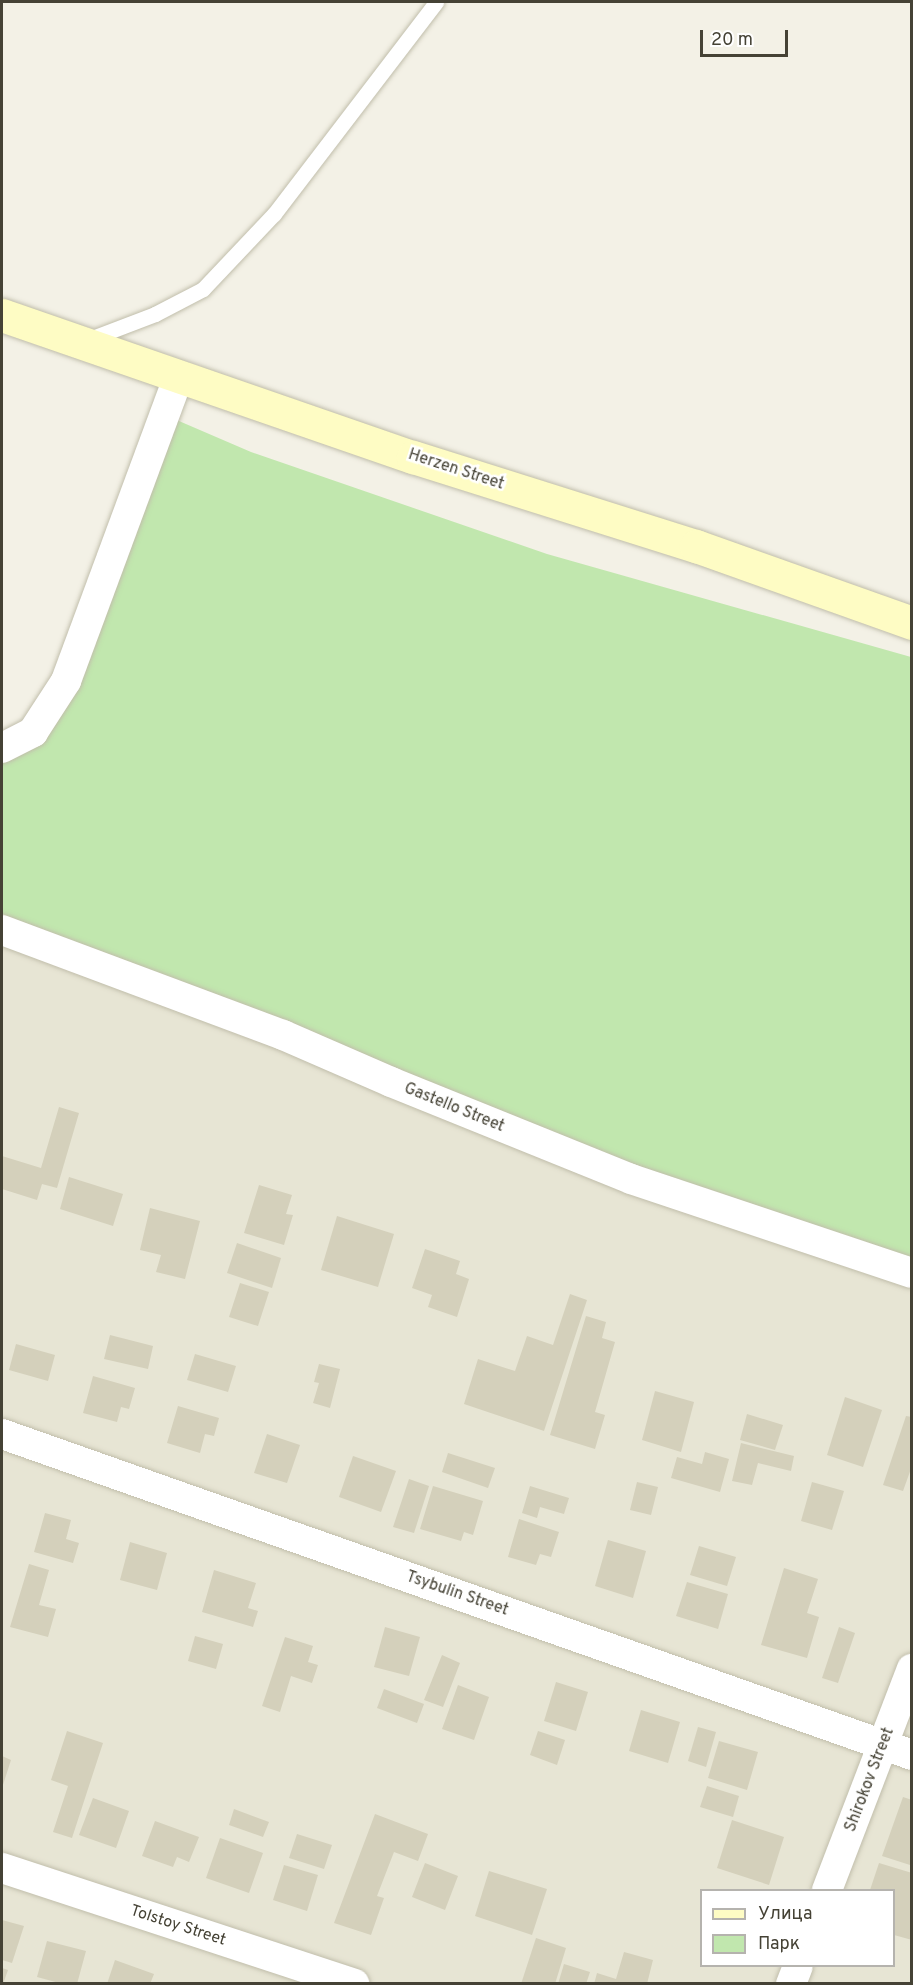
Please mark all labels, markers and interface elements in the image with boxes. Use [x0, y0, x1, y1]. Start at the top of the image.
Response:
scale bar [703, 18, 792, 56]
text: 20 m [711, 29, 753, 52]
street label: Herzen Street [406, 445, 506, 495]
street label: Gastello Street [401, 1079, 507, 1137]
street label: Tsybulin Street [403, 1568, 511, 1620]
street label: Shirokov Street [841, 1725, 899, 1835]
legend [700, 1889, 895, 1967]
street label: Tolstoy Street [128, 1902, 228, 1950]
text: Улица [758, 1903, 812, 1926]
text: Парк [758, 1933, 800, 1956]

